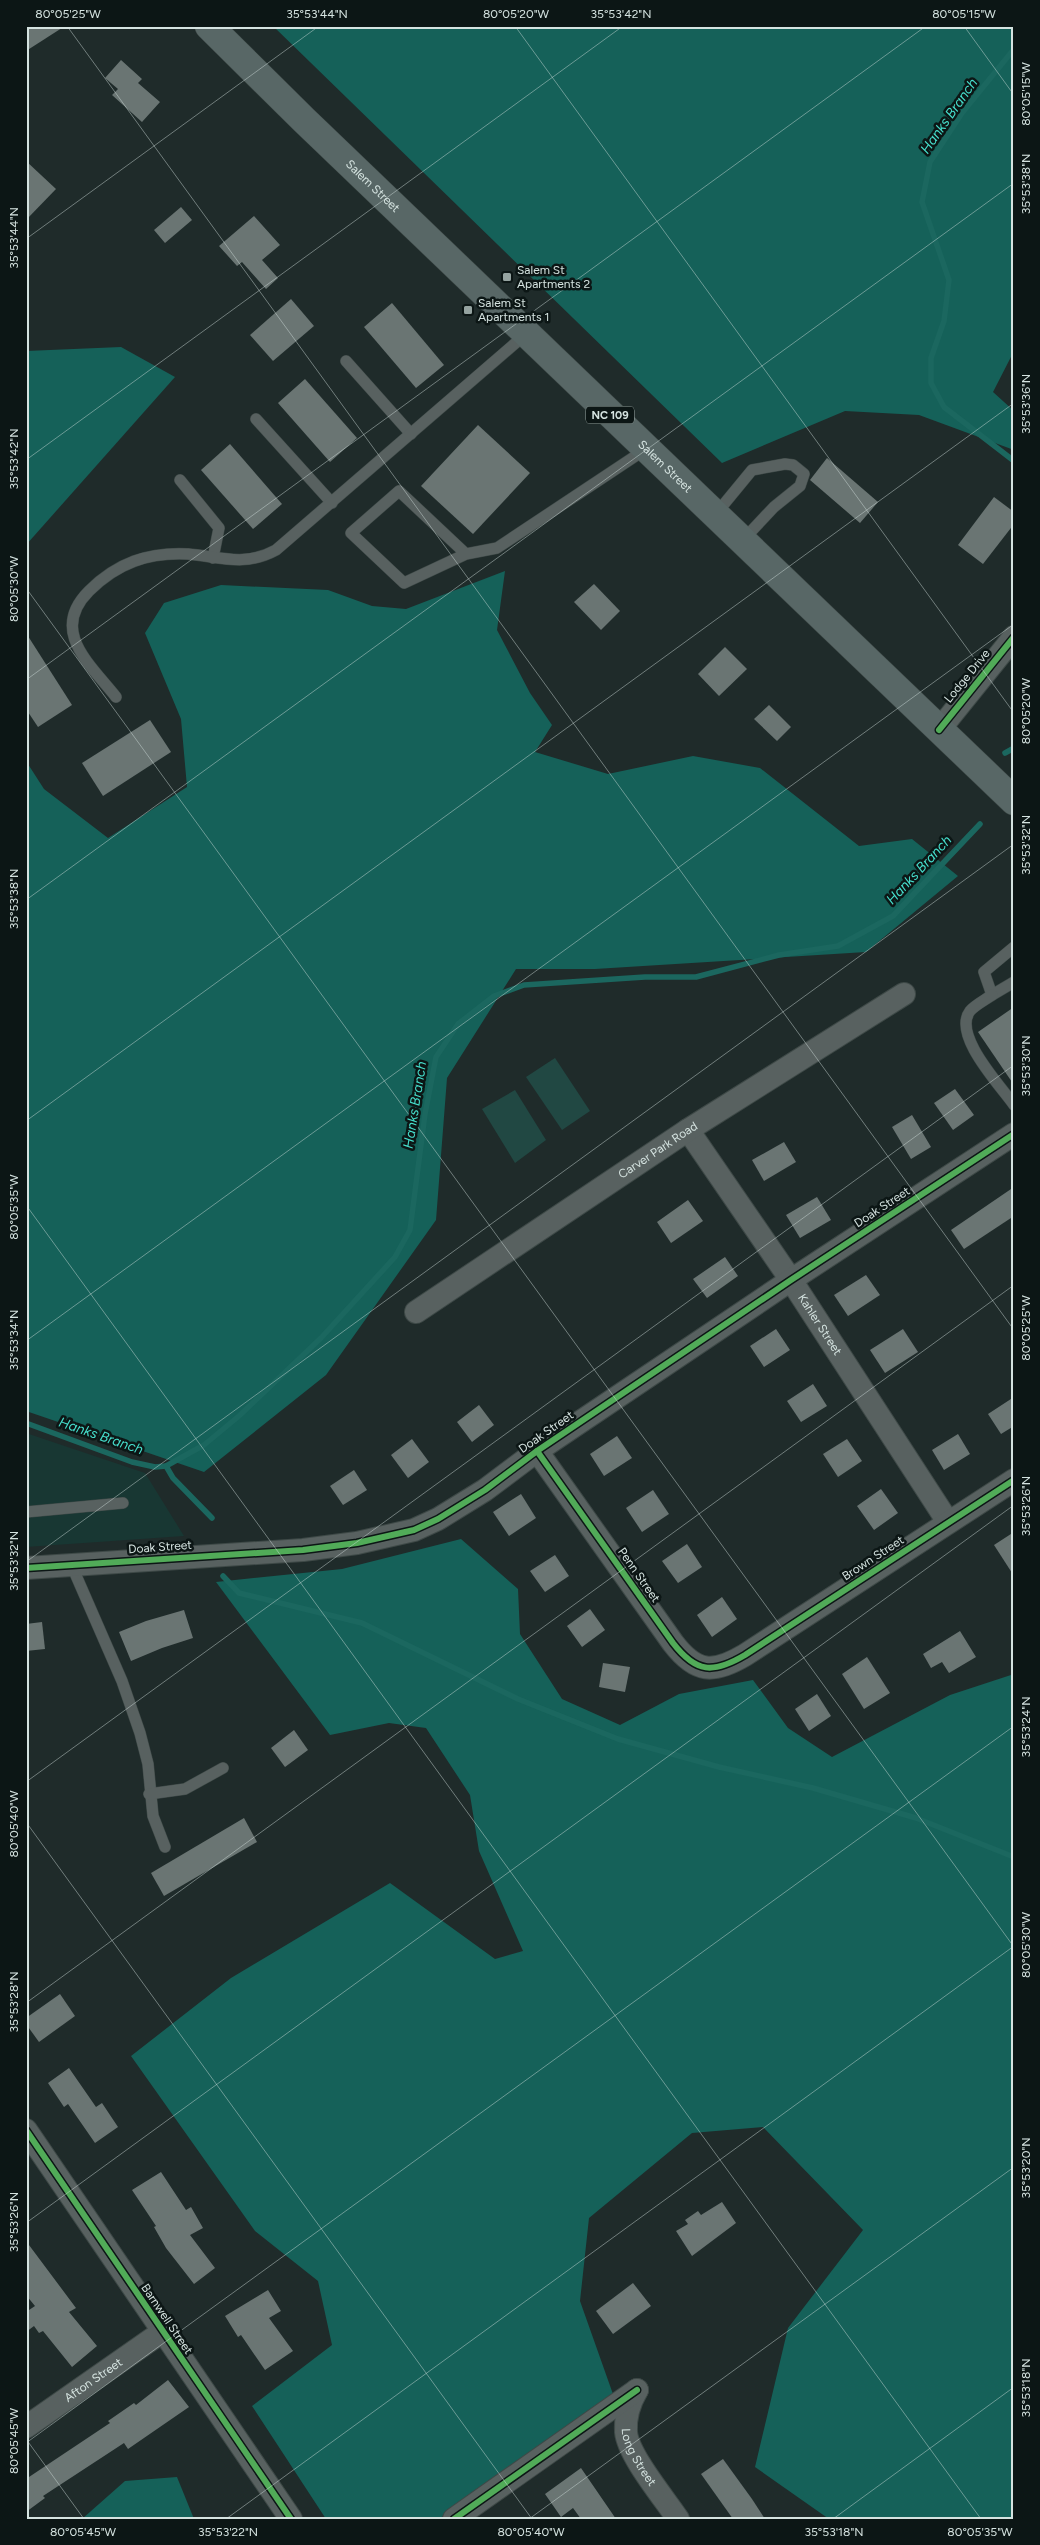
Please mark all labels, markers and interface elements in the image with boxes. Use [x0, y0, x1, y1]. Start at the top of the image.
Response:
text: 80°05'25"W [35, 7, 101, 21]
text: 35°53'44"N [286, 7, 348, 21]
text: 80°05'20"W [483, 7, 550, 21]
text: 35°53'42"N [591, 7, 651, 21]
text: 80°05'15"W [932, 7, 996, 21]
text: 80°05'15"W [1019, 62, 1033, 126]
water label: Hanks Branch [917, 75, 981, 157]
text: 35°53'38"N [1019, 154, 1033, 214]
street label: Salem Street [343, 157, 403, 215]
text: 35°53'44"N [7, 207, 21, 269]
place label: Salem St Apartments 2 [517, 263, 590, 291]
marker: Salem St Apartments 2 [501, 271, 513, 283]
place label: Salem St Apartments 1 [478, 296, 549, 324]
marker: Salem St Apartments 1 [462, 304, 474, 316]
text: 35°53'36"N [1019, 374, 1033, 434]
road number: NC 109 [586, 406, 634, 424]
text: 35°53'42"N [7, 429, 21, 489]
street label: Salem Street [635, 437, 695, 496]
text: 80°05'30"W [7, 555, 21, 622]
street label: Lodge Drive [941, 646, 993, 705]
text: 80°05'20"W [1019, 677, 1033, 744]
text: 35°53'32"N [1019, 815, 1033, 875]
water label: Hanks Branch [883, 832, 955, 908]
text: 35°53'38"N [7, 869, 21, 929]
text: 35°53'30"N [1019, 1035, 1033, 1097]
water label: Hanks Branch [400, 1060, 430, 1150]
street label: Carver Park Road [616, 1119, 700, 1182]
text: 80°05'35"W [7, 1174, 21, 1240]
street label: Doak Street [851, 1184, 913, 1230]
street label: Kahler Street [795, 1291, 845, 1358]
text: 80°05'25"W [1019, 1295, 1033, 1361]
text: 35°53'34"N [7, 1310, 21, 1370]
street label: Doak Street [516, 1408, 576, 1456]
water label: Hanks Branch [57, 1414, 146, 1458]
text: 35°53'26"N [1019, 1476, 1033, 1536]
text: 35°53'32"N [7, 1531, 21, 1591]
street label: Brown Street [839, 1533, 907, 1583]
street label: Doak Street [128, 1538, 193, 1556]
street label: Penn Street [615, 1545, 663, 1605]
text: 35°53'24"N [1019, 1697, 1033, 1757]
text: 80°05'40"W [7, 1790, 21, 1858]
text: 80°05'30"W [1019, 1911, 1033, 1978]
text: 35°53'28"N [7, 1972, 21, 2032]
text: 35°53'20"N [1019, 2137, 1033, 2199]
text: 35°53'26"N [7, 2192, 21, 2252]
street label: Barnwell Street [138, 2281, 196, 2357]
street label: Afton Street [62, 2355, 125, 2405]
text: 35°53'18"N [1019, 2358, 1033, 2418]
text: 80°05'45"W [7, 2407, 21, 2474]
street label: Long Street [619, 2428, 659, 2489]
text: 80°05'45"W [50, 2525, 117, 2539]
text: 35°53'22"N [198, 2525, 258, 2539]
text: 80°05'40"W [498, 2525, 565, 2539]
text: 35°53'18"N [804, 2525, 864, 2539]
text: 80°05'35"W [947, 2525, 1013, 2539]

